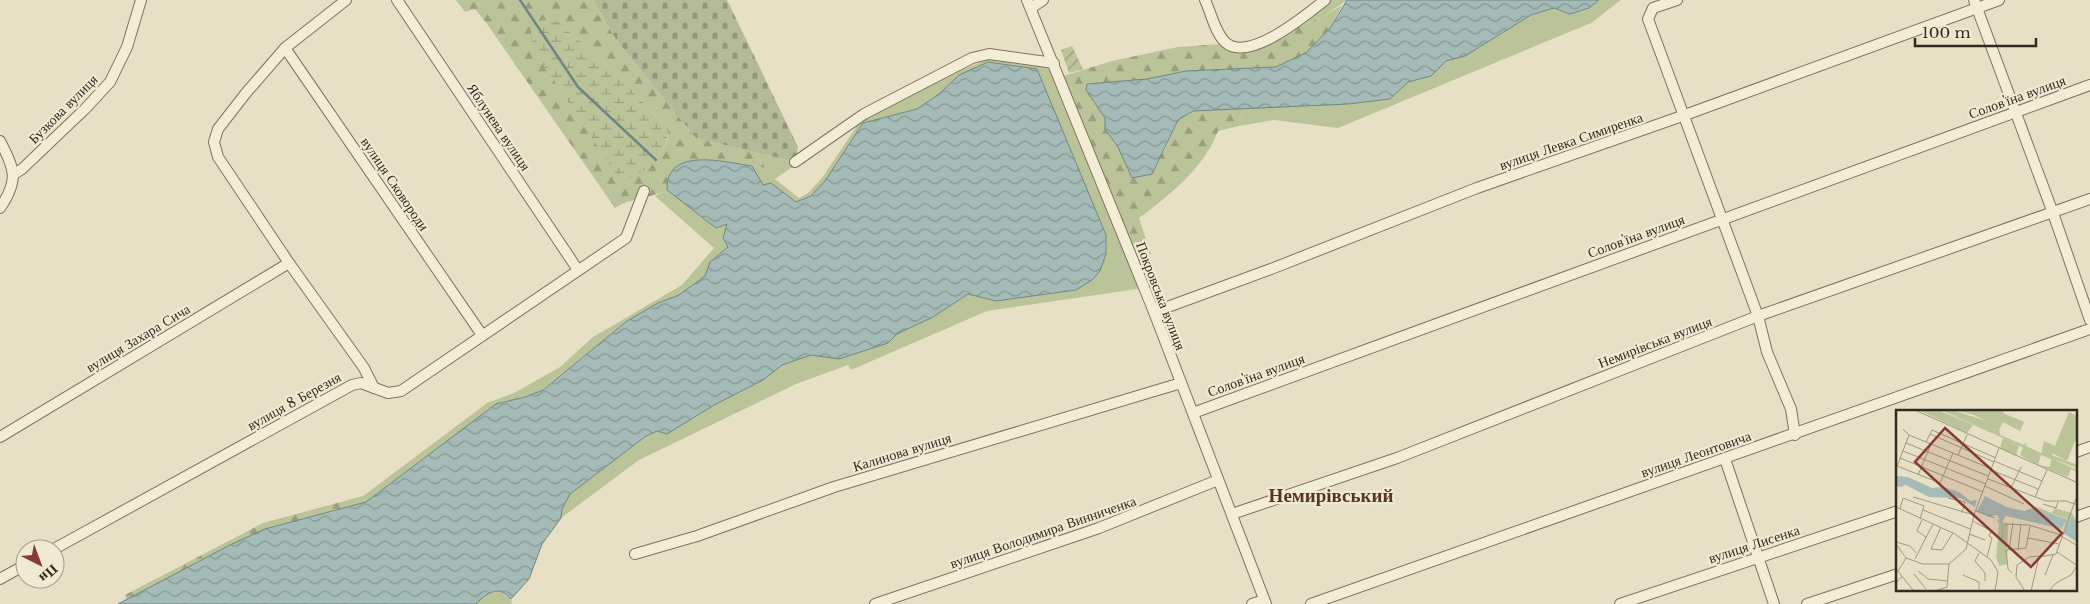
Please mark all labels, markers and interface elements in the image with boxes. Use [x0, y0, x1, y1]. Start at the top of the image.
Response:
scale bar [1915, 15, 2036, 47]
text: 100 m [1922, 23, 1971, 42]
street label: Бузкова вулиця [24, 70, 102, 148]
street label: Соловʼїна вулиця [1966, 71, 2068, 123]
street label: Яблунева вулиця [463, 80, 535, 175]
street label: вулиця Левка Симиренка [1497, 108, 1646, 174]
street label: вулиця Сковороди [357, 134, 433, 235]
street label: Соловʼїна вулиця [1585, 210, 1687, 262]
street label: Покровська вулиця [1132, 239, 1190, 353]
street label: вулиця Захара Сича [83, 299, 194, 376]
street label: Немирівська вулиця [1596, 312, 1715, 372]
street label: Соловʼїна вулиця [1205, 349, 1307, 401]
street label: вулиця 8 Березня [244, 368, 345, 434]
inset map [1896, 410, 2078, 592]
street label: вулиця Леонтовича [1639, 426, 1754, 481]
street label: Калинова вулиця [851, 428, 954, 476]
district label: Немирівський [1269, 484, 1393, 507]
street label: вулиця Володимира Винниченка [948, 491, 1139, 572]
street label: вулиця Лисенка [1706, 521, 1803, 567]
north arrow [15, 539, 65, 589]
text: Пн [36, 561, 62, 587]

